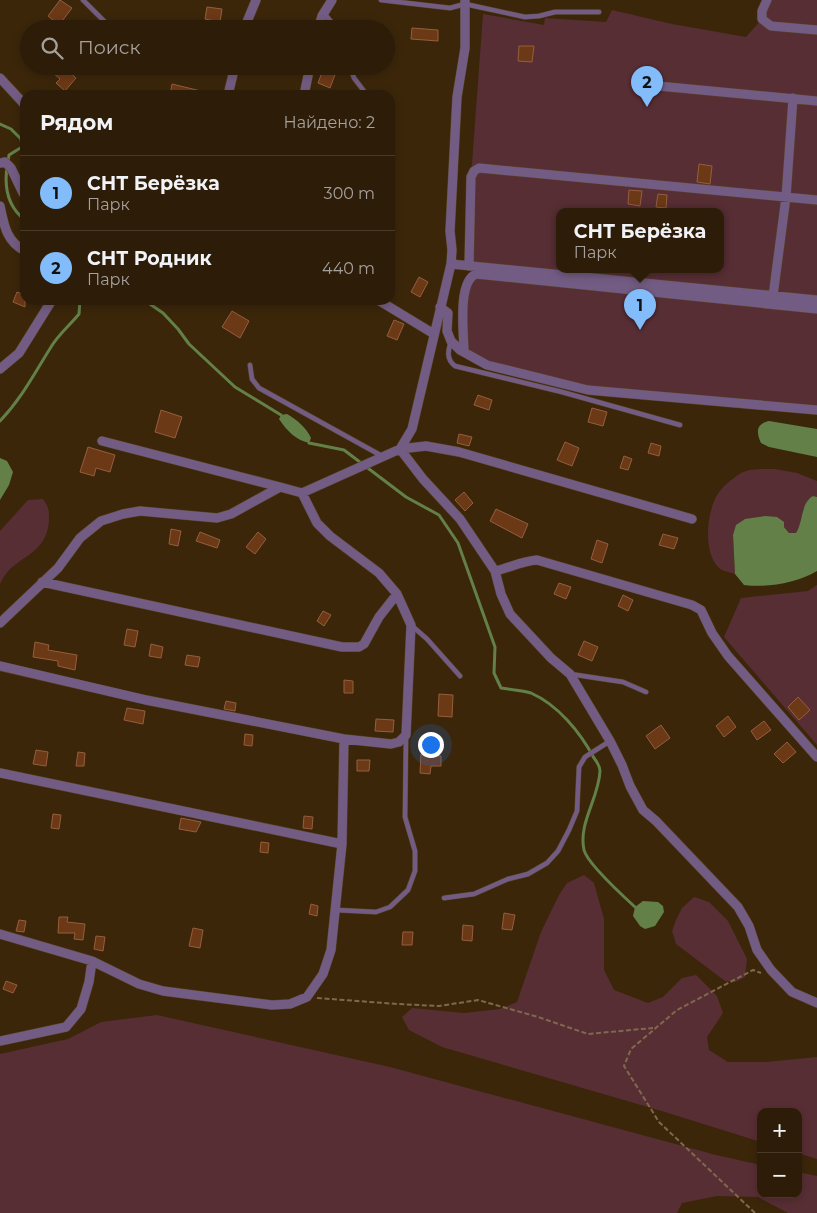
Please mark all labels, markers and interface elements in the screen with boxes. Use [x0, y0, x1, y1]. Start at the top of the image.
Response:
search box [20, 20, 395, 75]
icon: search [38, 34, 66, 62]
text: Поиск [78, 36, 141, 59]
pin: 2 [631, 66, 663, 107]
text: Рядом [40, 110, 113, 135]
text: Найдено: 2 [284, 113, 375, 132]
text: СНТ Берёзка [87, 172, 220, 195]
text: 1 [53, 184, 59, 203]
text: 300 m [324, 184, 375, 203]
text: Парк [87, 195, 130, 214]
popup [556, 208, 724, 273]
text: СНТ Берёзка [574, 220, 706, 243]
text: Парк [574, 243, 617, 262]
text: СНТ Родник [87, 247, 212, 270]
text: 2 [51, 259, 61, 278]
text: 440 m [322, 259, 375, 278]
text: Парк [87, 270, 130, 289]
pin: 1 [624, 289, 656, 330]
your location [418, 732, 444, 758]
map controls [757, 1108, 802, 1198]
button: + [757, 1108, 802, 1153]
button: − [757, 1153, 802, 1198]

